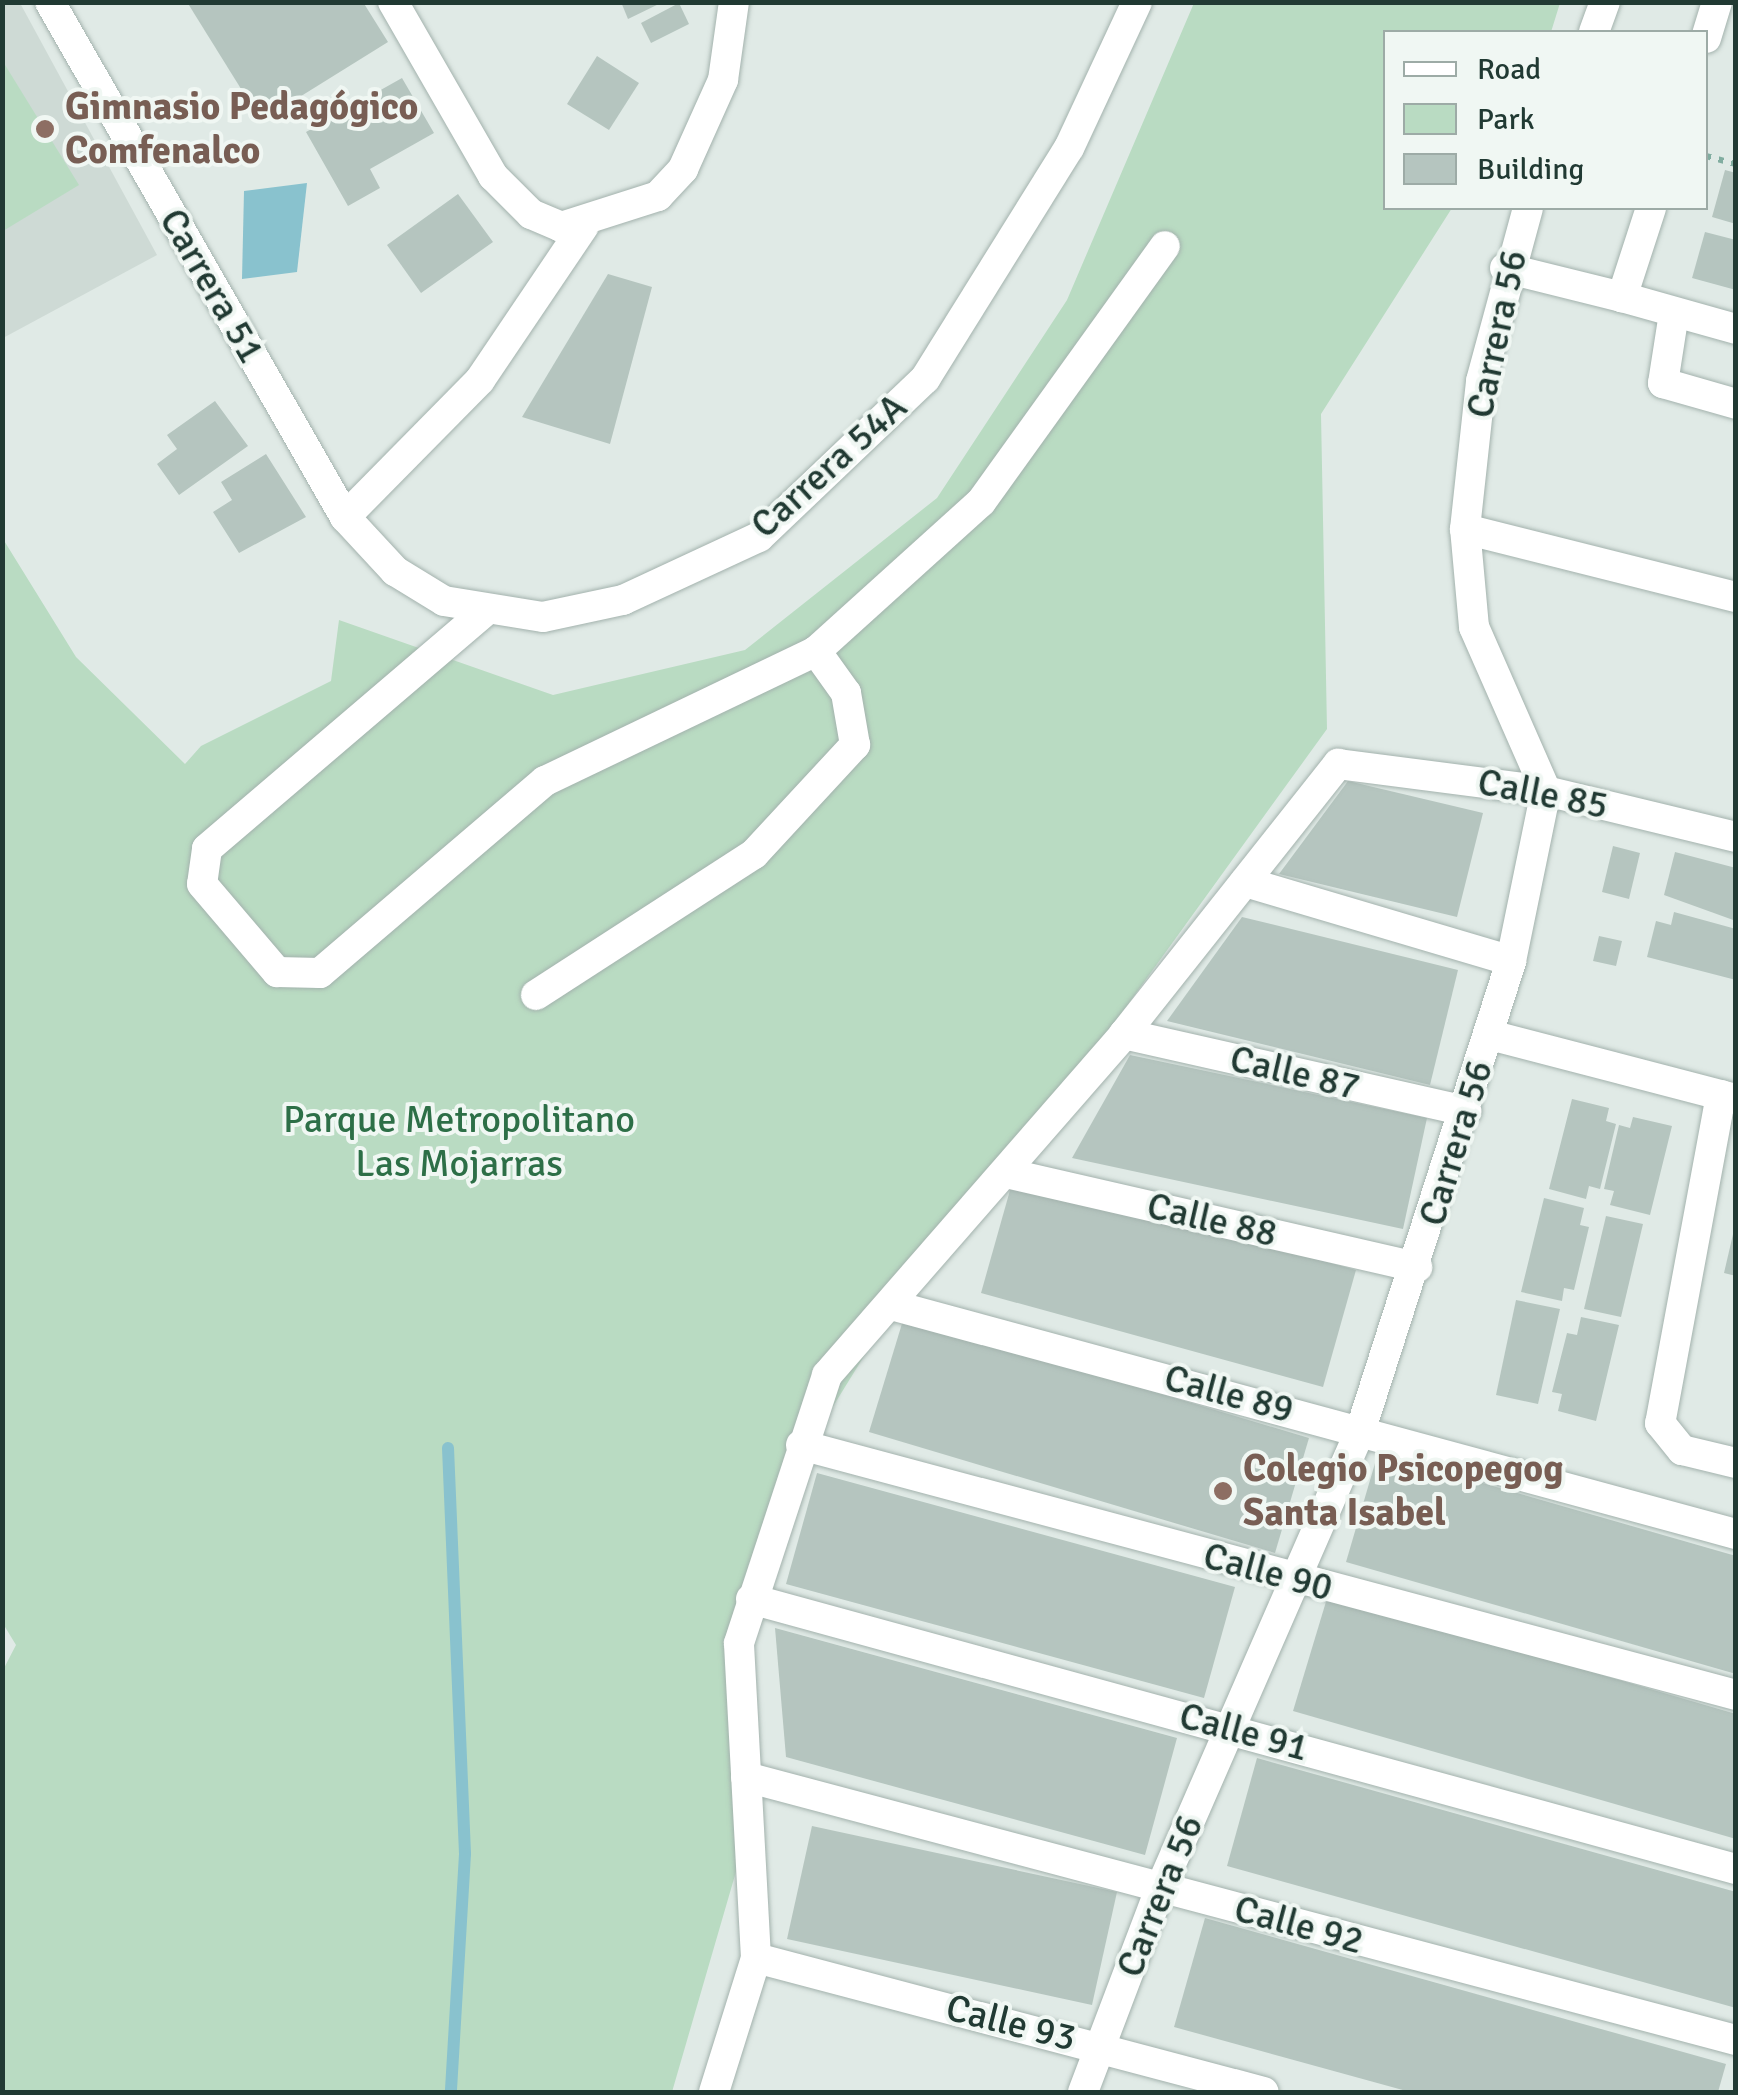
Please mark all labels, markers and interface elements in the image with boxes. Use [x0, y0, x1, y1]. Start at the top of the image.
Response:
legend [1383, 30, 1708, 210]
text: Road [1477, 51, 1541, 88]
place label: Gimnasio Pedagógico Comfenalco [65, 84, 418, 173]
text: Park [1477, 101, 1535, 138]
marker: Gimnasio Pedagógico Comfenalco [34, 118, 56, 140]
text: Building [1477, 151, 1584, 188]
street label: Carrera 51 [150, 201, 274, 371]
street label: Carrera 56 [1457, 246, 1537, 422]
street label: Carrera 54A [742, 384, 916, 548]
street label: Calle 85 [1474, 759, 1612, 829]
street label: Calle 87 [1226, 1036, 1364, 1110]
street label: Carrera 56 [1409, 1055, 1503, 1231]
park label: Parque Metropolitano Las Mojarras [283, 1097, 635, 1186]
street label: Calle 88 [1143, 1183, 1281, 1257]
street label: Calle 89 [1159, 1355, 1299, 1433]
place label: Colegio Psicopegog Santa Isabel [1243, 1446, 1564, 1536]
marker: Colegio Psicopegog Santa Isabel [1212, 1480, 1234, 1502]
street label: Calle 90 [1198, 1533, 1338, 1611]
street label: Calle 91 [1174, 1693, 1314, 1771]
street label: Carrera 56 [1107, 1808, 1213, 1984]
street label: Calle 92 [1229, 1886, 1369, 1964]
street label: Calle 93 [941, 1985, 1081, 2061]

